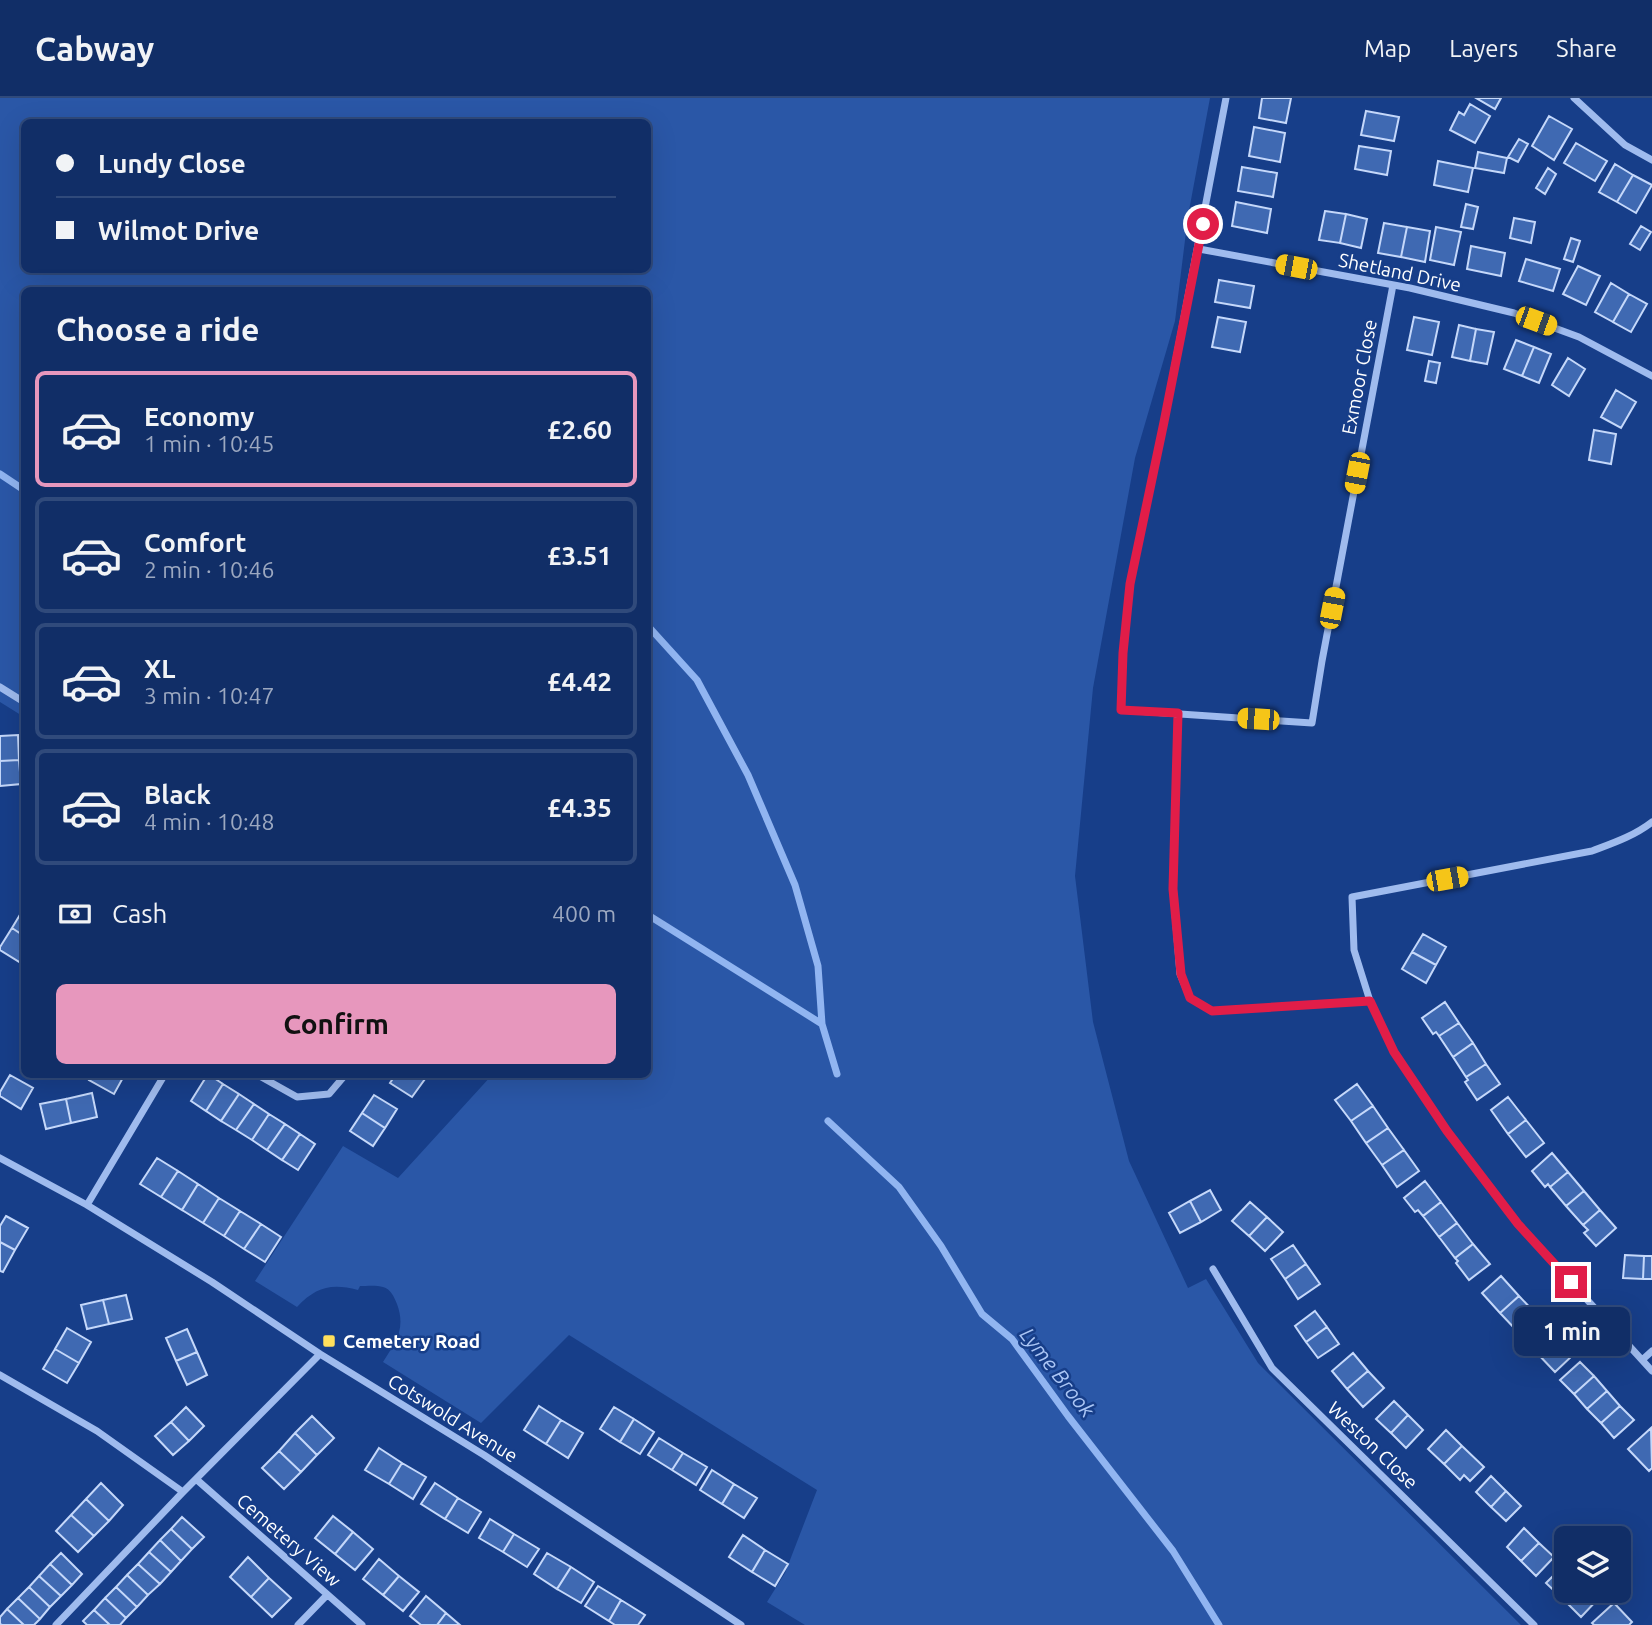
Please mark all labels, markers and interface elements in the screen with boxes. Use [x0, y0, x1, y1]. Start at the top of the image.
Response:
text: Cabway [35, 30, 154, 67]
text: Map [1364, 35, 1411, 62]
text: Layers [1449, 35, 1518, 62]
text: Share [1556, 35, 1617, 62]
text: Lundy Close [98, 149, 246, 178]
route start [1187, 208, 1219, 240]
text: Wilmot Drive [98, 216, 259, 245]
street label: Shetland Drive [1337, 248, 1463, 296]
car [1274, 253, 1319, 281]
car [1513, 304, 1560, 338]
text: Choose a ride [56, 311, 259, 347]
street label: Exmoor Close [1337, 317, 1381, 437]
icon: car [60, 398, 123, 461]
text: Economy [144, 402, 254, 431]
text: £2.60 [547, 415, 612, 444]
text: 1 min · 10:45 [144, 431, 275, 456]
car [1343, 450, 1372, 496]
icon: car [60, 524, 123, 587]
text: Comfort [144, 528, 247, 557]
text: £3.51 [547, 541, 612, 570]
text: 2 min · 10:46 [144, 557, 275, 582]
car [1318, 585, 1347, 631]
icon: car [60, 650, 123, 713]
text: XL [144, 654, 175, 683]
text: £4.42 [547, 667, 612, 696]
text: 3 min · 10:47 [144, 683, 275, 708]
car [1237, 707, 1280, 731]
icon: car [60, 776, 123, 839]
text: Black [144, 780, 211, 809]
text: £4.35 [547, 793, 612, 822]
text: 4 min · 10:48 [144, 809, 275, 834]
car [1425, 865, 1470, 893]
icon: cash [56, 895, 94, 933]
text: Cash [112, 899, 167, 928]
text: 400 m [552, 901, 616, 926]
button: Confirm [56, 984, 616, 1064]
route end [1555, 1266, 1587, 1298]
callout: 1 min [1513, 1306, 1629, 1356]
text: 1 min [1543, 1319, 1601, 1344]
water label: Lyme Brook [1016, 1322, 1100, 1422]
place label: Cemetery Road [343, 1330, 480, 1352]
marker: Cemetery Road [321, 1333, 337, 1349]
street label: Cotswold Avenue [384, 1369, 522, 1467]
street label: Weston Close [1324, 1397, 1422, 1493]
street label: Cemetery View [233, 1489, 346, 1591]
map controls [1554, 1526, 1631, 1603]
button: layers [1554, 1526, 1631, 1603]

